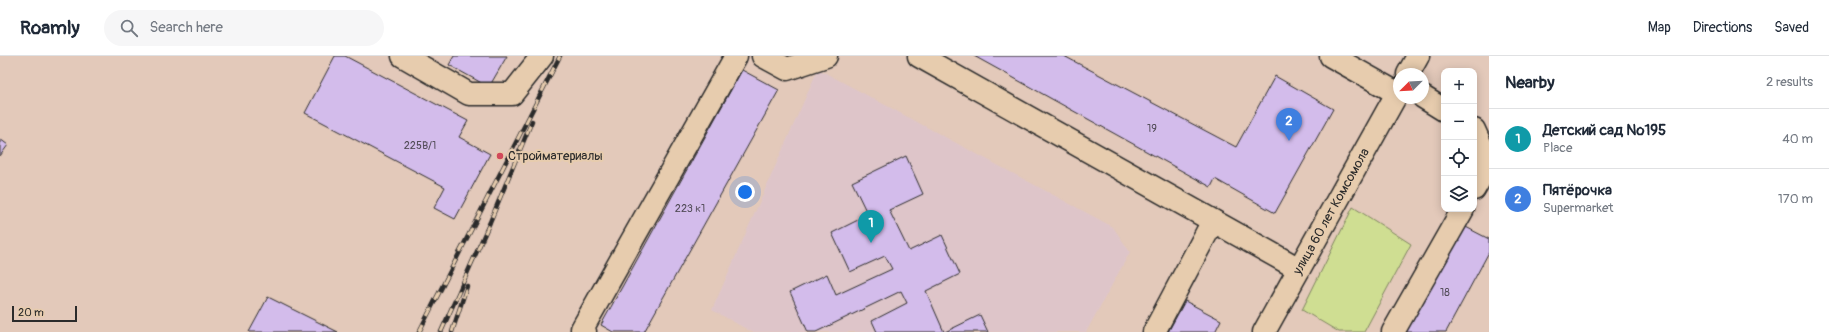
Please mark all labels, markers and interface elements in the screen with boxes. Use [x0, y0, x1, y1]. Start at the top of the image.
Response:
search box [104, 10, 384, 46]
text: Roamly [20, 16, 80, 40]
icon: search [118, 17, 140, 39]
text: Search here [150, 18, 223, 37]
text: Map [1648, 19, 1671, 36]
text: Directions [1693, 19, 1752, 36]
text: Saved [1774, 19, 1809, 36]
north arrow [1393, 68, 1429, 104]
map controls [1441, 68, 1477, 212]
button: + [1441, 68, 1477, 104]
text: Nearby [1505, 72, 1554, 93]
text: 2 results [1766, 74, 1813, 90]
button: − [1441, 104, 1477, 140]
pin: 2 [1276, 108, 1302, 141]
text: Детский сад №195 [1543, 121, 1666, 140]
house number: 19 [1147, 122, 1157, 135]
text: 1 [1515, 131, 1521, 147]
text: 40 m [1782, 131, 1813, 147]
house number: 225В/1 [404, 139, 436, 152]
button: locate [1441, 140, 1477, 176]
text: Place [1543, 140, 1572, 156]
street label: улица 60 лет Комсомола [1289, 145, 1373, 278]
place label: Стройматериалы [508, 148, 603, 164]
marker: Стройматериалы [495, 151, 505, 161]
button: layers [1441, 176, 1477, 212]
text: Пятёрочка [1543, 181, 1612, 200]
your location [735, 182, 755, 202]
text: 2 [1514, 191, 1522, 207]
text: 170 m [1778, 191, 1813, 207]
text: Supermarket [1543, 200, 1614, 216]
house number: 223 к1 [675, 202, 705, 215]
pin: 1 [858, 210, 884, 243]
house number: 18 [1440, 286, 1450, 299]
scale bar [12, 304, 77, 323]
text: 20 m [18, 306, 44, 319]

